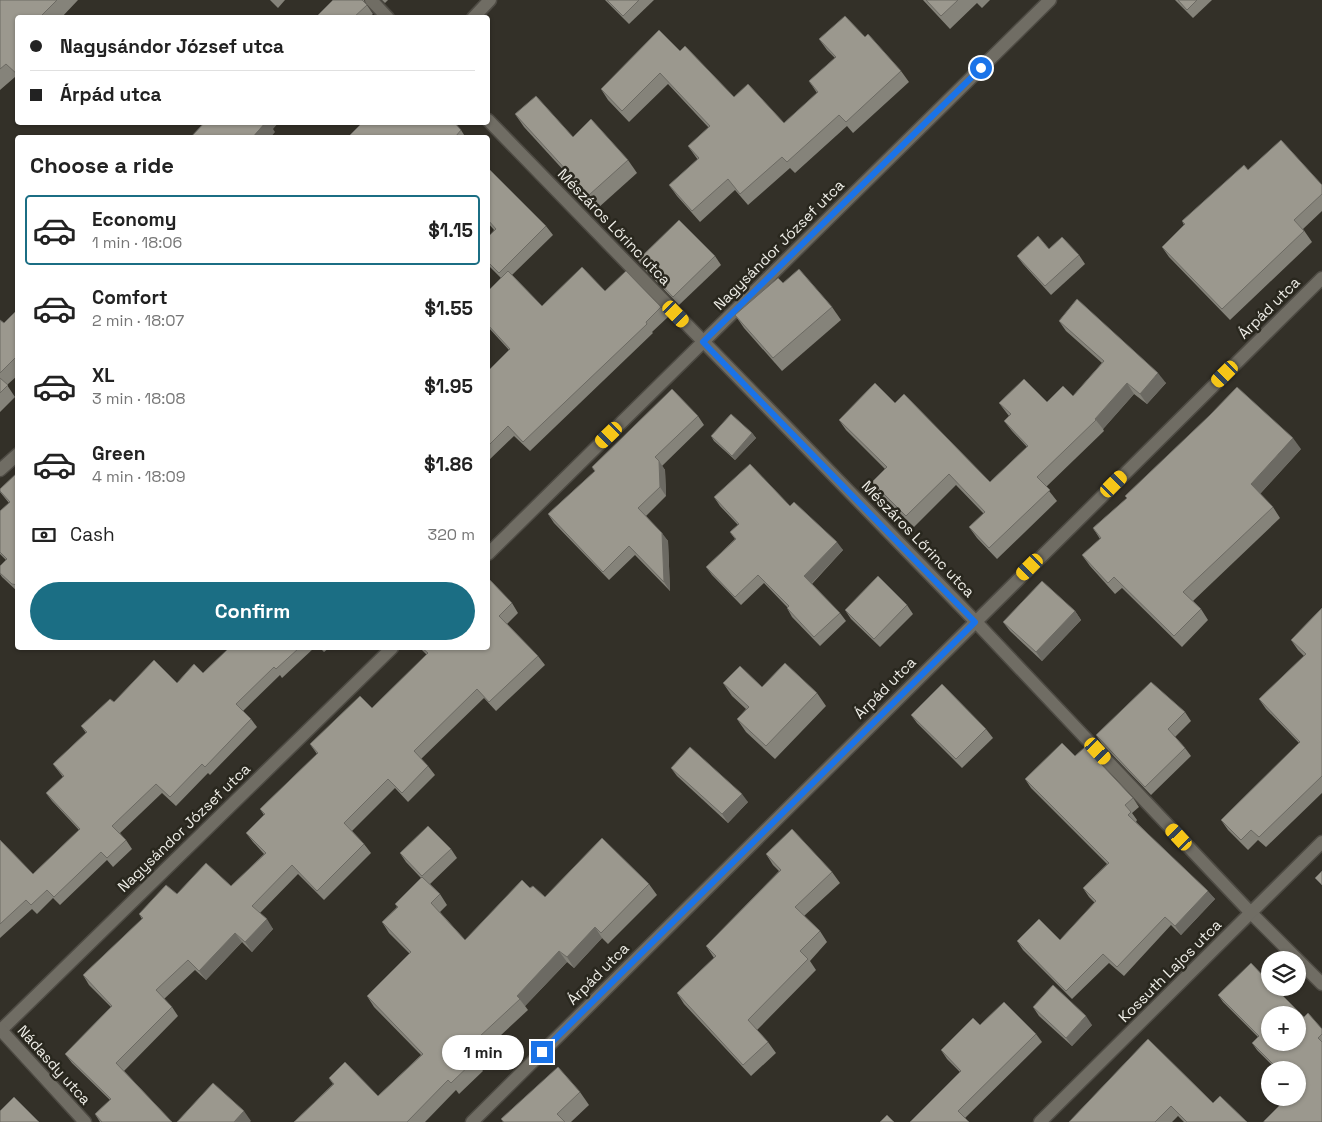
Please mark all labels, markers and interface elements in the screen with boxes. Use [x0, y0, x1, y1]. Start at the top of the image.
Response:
text: Nagysándor József utca [60, 34, 284, 59]
route start [970, 57, 992, 79]
text: Árpád utca [60, 82, 162, 107]
text: Choose a ride [30, 151, 174, 179]
street label: Mészáros Lőrinc utca [554, 164, 675, 289]
street label: Nagysándor József utca [709, 175, 848, 314]
text: Economy [92, 207, 176, 232]
icon: car [32, 208, 77, 253]
text: $1.15 [428, 218, 473, 243]
text: 1 min · 18:06 [92, 232, 182, 253]
street label: Árpád utca [1234, 272, 1304, 343]
text: Comfort [92, 285, 168, 310]
icon: car [32, 286, 77, 331]
text: $1.55 [424, 296, 473, 321]
car [660, 298, 691, 330]
text: 2 min · 18:07 [92, 310, 184, 331]
car [1209, 358, 1240, 390]
text: XL [92, 363, 115, 388]
icon: car [32, 364, 77, 409]
text: $1.95 [424, 374, 473, 399]
text: 3 min · 18:08 [92, 388, 185, 409]
car [592, 419, 625, 451]
text: Green [92, 441, 145, 466]
icon: car [32, 442, 77, 487]
text: $1.86 [424, 452, 473, 477]
text: 4 min · 18:09 [92, 466, 186, 487]
car [1098, 468, 1129, 500]
street label: Mészáros Lőrinc utca [858, 476, 979, 601]
icon: cash [30, 521, 58, 549]
text: Cash [70, 522, 115, 547]
text: 320 m [428, 524, 475, 545]
car [1014, 551, 1045, 583]
button: Confirm [30, 582, 475, 640]
street label: Árpád utca [850, 652, 920, 723]
car [1082, 735, 1113, 767]
street label: Nagysándor József utca [113, 759, 254, 896]
car [1163, 821, 1194, 853]
street label: Kossuth Lajos utca [1114, 915, 1225, 1026]
street label: Árpád utca [563, 938, 633, 1009]
map controls [1261, 951, 1306, 1106]
button: layers [1261, 951, 1306, 996]
button: + [1261, 1006, 1306, 1051]
street label: Nádasdy utca [14, 1021, 95, 1109]
callout: 1 min [442, 1034, 524, 1070]
route end [531, 1041, 553, 1063]
text: 1 min [463, 1042, 503, 1063]
button: − [1261, 1061, 1306, 1106]

